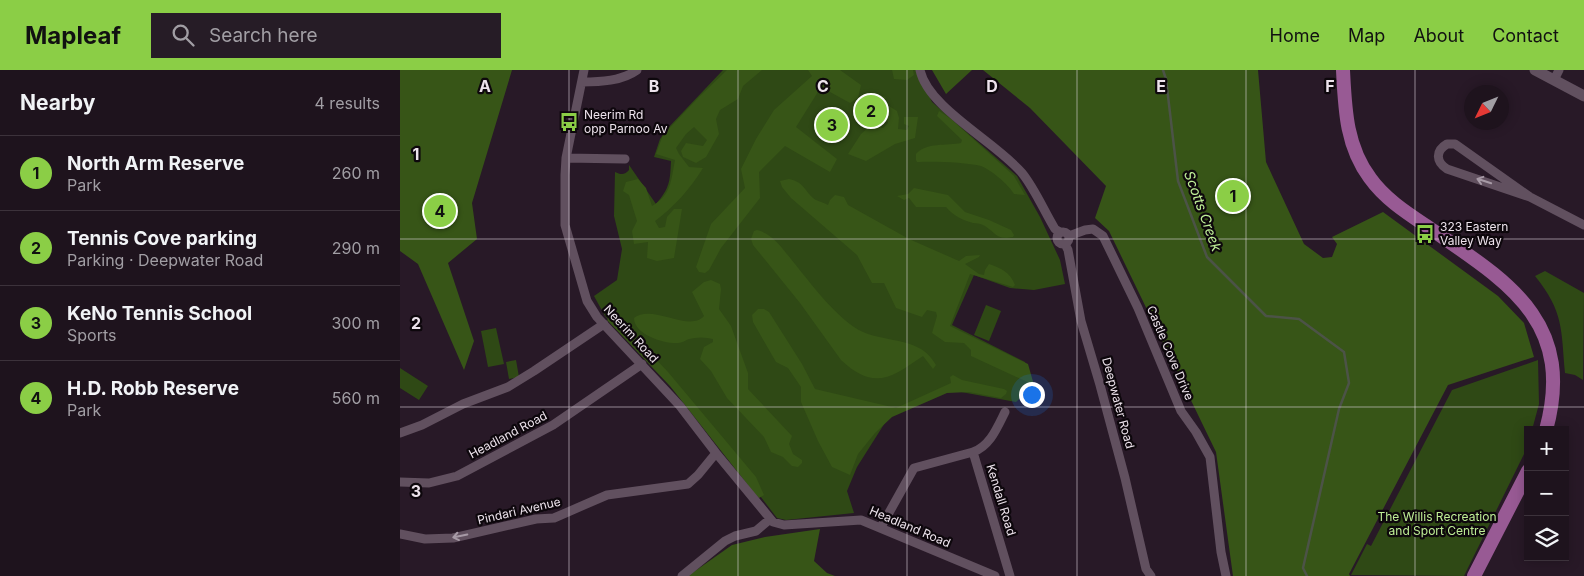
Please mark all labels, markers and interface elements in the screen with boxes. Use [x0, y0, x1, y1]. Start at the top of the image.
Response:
search box [151, 13, 501, 58]
text: Mapleaf [25, 21, 121, 50]
icon: search [169, 21, 197, 49]
text: Search here [209, 24, 318, 47]
text: Home [1270, 25, 1320, 46]
text: Map [1348, 25, 1385, 46]
text: About [1413, 25, 1464, 46]
text: Contact [1492, 25, 1559, 46]
text: A [479, 76, 491, 96]
text: B [649, 76, 659, 96]
text: C [817, 76, 829, 96]
text: D [986, 76, 998, 96]
text: E [1156, 76, 1166, 96]
text: F [1325, 76, 1335, 96]
north arrow [1464, 85, 1509, 130]
text: Nearby [20, 90, 95, 115]
pin: 2 [855, 92, 887, 130]
text: 4 results [315, 93, 380, 113]
pin: 3 [816, 106, 848, 144]
place label: Neerim Rd opp Parnoo Av [584, 107, 668, 136]
bus stop icon: Neerim Rd opp Parnoo Av [558, 111, 580, 133]
text: 1 [413, 144, 419, 164]
text: North Arm Reserve [67, 152, 244, 175]
text: 1 [33, 163, 39, 183]
text: 260 m [332, 163, 380, 183]
water label: Scotts Creek [1181, 168, 1226, 254]
text: Park [67, 175, 101, 195]
one-way arrow [1476, 176, 1492, 185]
pin: 1 [1217, 177, 1249, 215]
pin: 4 [424, 192, 456, 230]
place label: 323 Eastern Valley Way [1440, 219, 1508, 248]
bus stop icon: 323 Eastern Valley Way [1414, 223, 1436, 245]
text: Tennis Cove parking [67, 227, 257, 250]
text: 2 [31, 238, 41, 258]
text: 290 m [332, 238, 380, 258]
text: Parking · Deepwater Road [67, 250, 263, 270]
text: KeNo Tennis School [67, 302, 252, 325]
street label: Neerim Road [601, 302, 662, 366]
street label: Castle Cove Drive [1144, 303, 1197, 402]
text: 3 [31, 313, 41, 333]
text: 300 m [331, 313, 380, 333]
text: 2 [411, 313, 421, 333]
text: Sports [67, 325, 116, 345]
street label: Deepwater Road [1099, 356, 1138, 450]
text: H.D. Robb Reserve [67, 377, 239, 400]
your location [1019, 382, 1045, 408]
text: 4 [31, 388, 41, 408]
text: 560 m [332, 388, 380, 408]
text: Park [67, 400, 101, 420]
street label: Headland Road [466, 408, 549, 461]
map controls [1524, 426, 1569, 561]
button: + [1524, 426, 1569, 471]
street label: Kendall Road [984, 462, 1019, 537]
button: − [1524, 471, 1569, 516]
text: 3 [411, 481, 421, 501]
street label: Pindari Avenue [476, 494, 562, 527]
street label: Headland Road [867, 503, 953, 550]
park label: The Willis Recreation and Sport Centre [1377, 509, 1497, 538]
button: layers [1524, 516, 1569, 561]
one-way arrow [452, 532, 468, 542]

